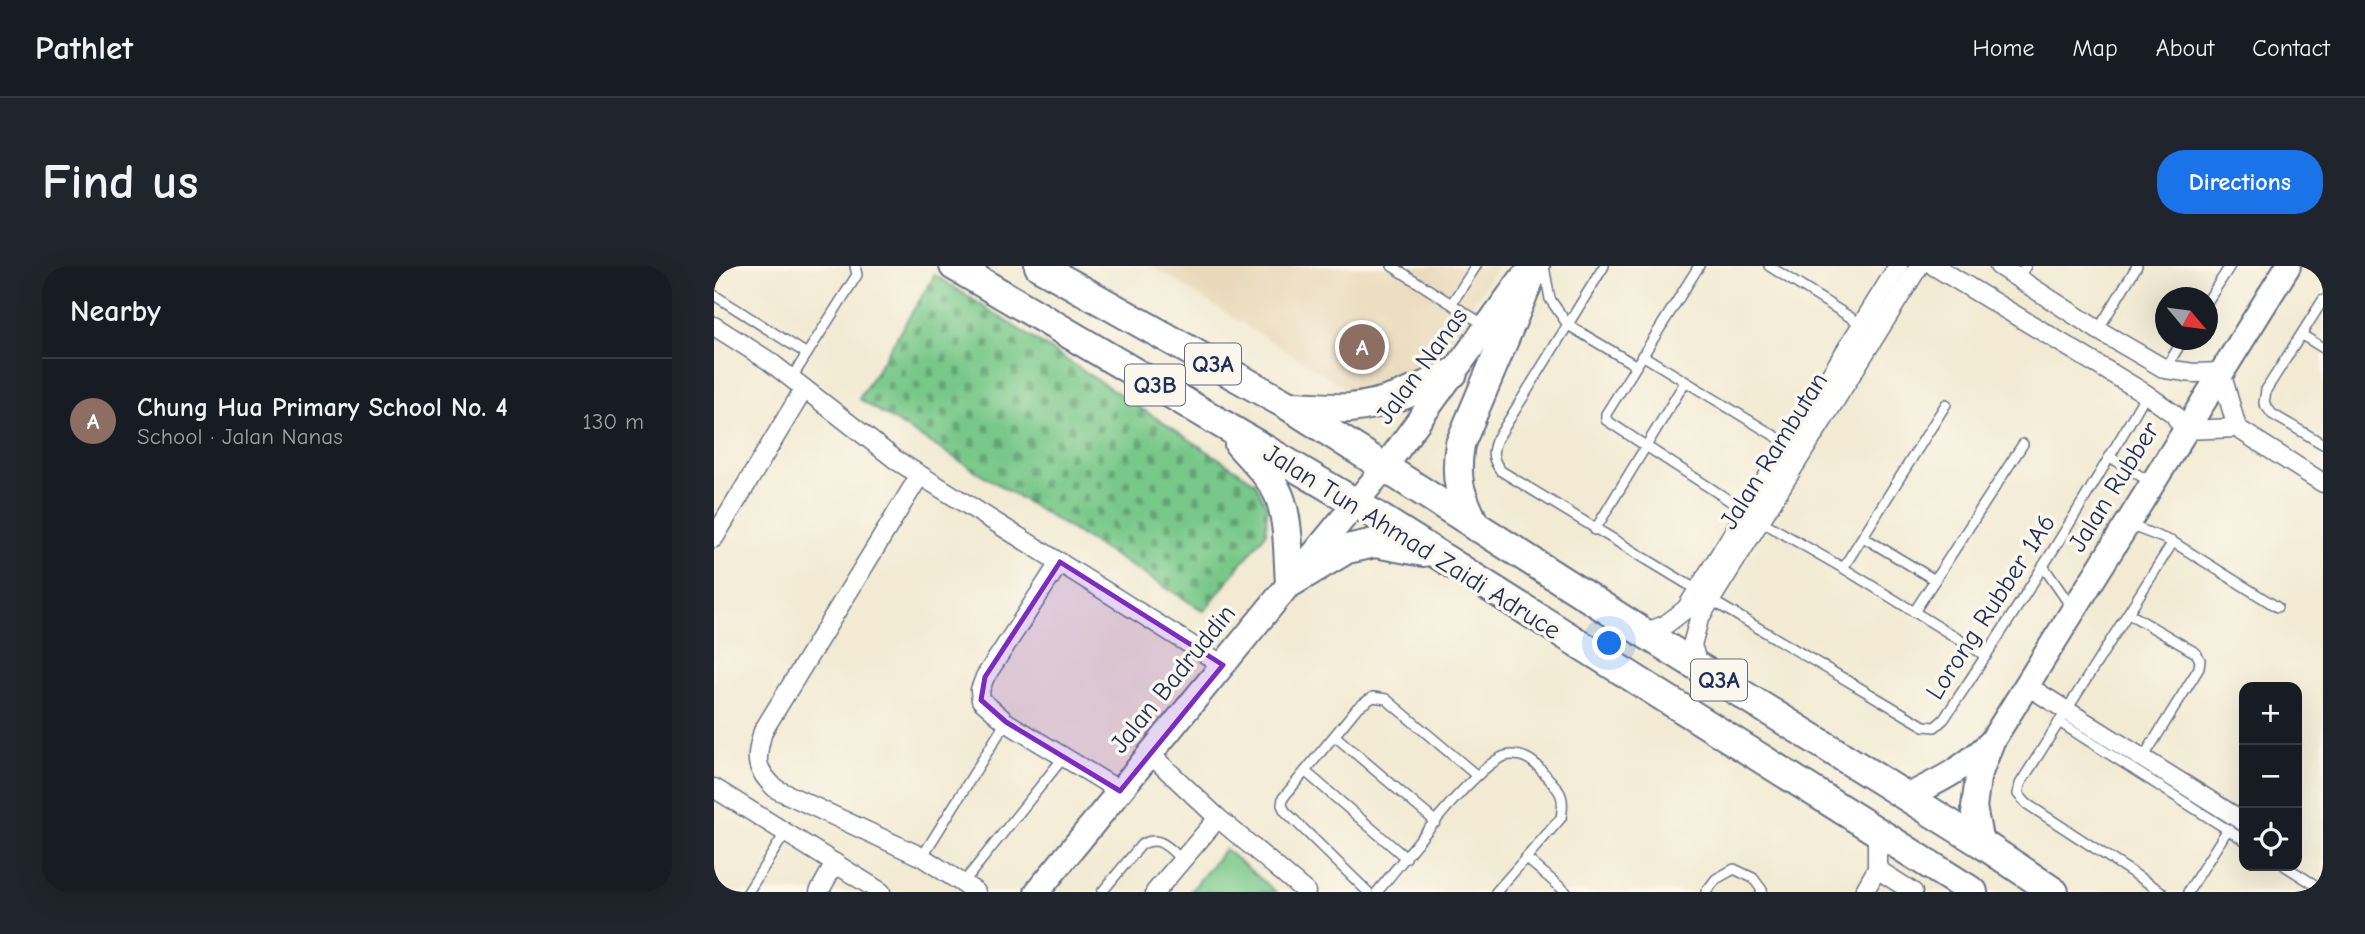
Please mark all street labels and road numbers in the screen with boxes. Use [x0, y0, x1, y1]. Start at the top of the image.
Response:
street label: Jalan Nanas [1370, 302, 1474, 430]
road number: Q3A [1185, 344, 1241, 384]
road number: Q3B [1125, 364, 1185, 406]
street label: Jalan Rambutan [1714, 367, 1834, 535]
street label: Jalan Rubber [2062, 416, 2166, 557]
street label: Jalan Tun Ahmad Zaidi Adruce [1258, 438, 1566, 646]
street label: Lorong Rubber 1A6 [1920, 509, 2062, 705]
street label: Jalan Badruddin [1104, 599, 1242, 759]
road number: Q3A [1691, 660, 1747, 701]

